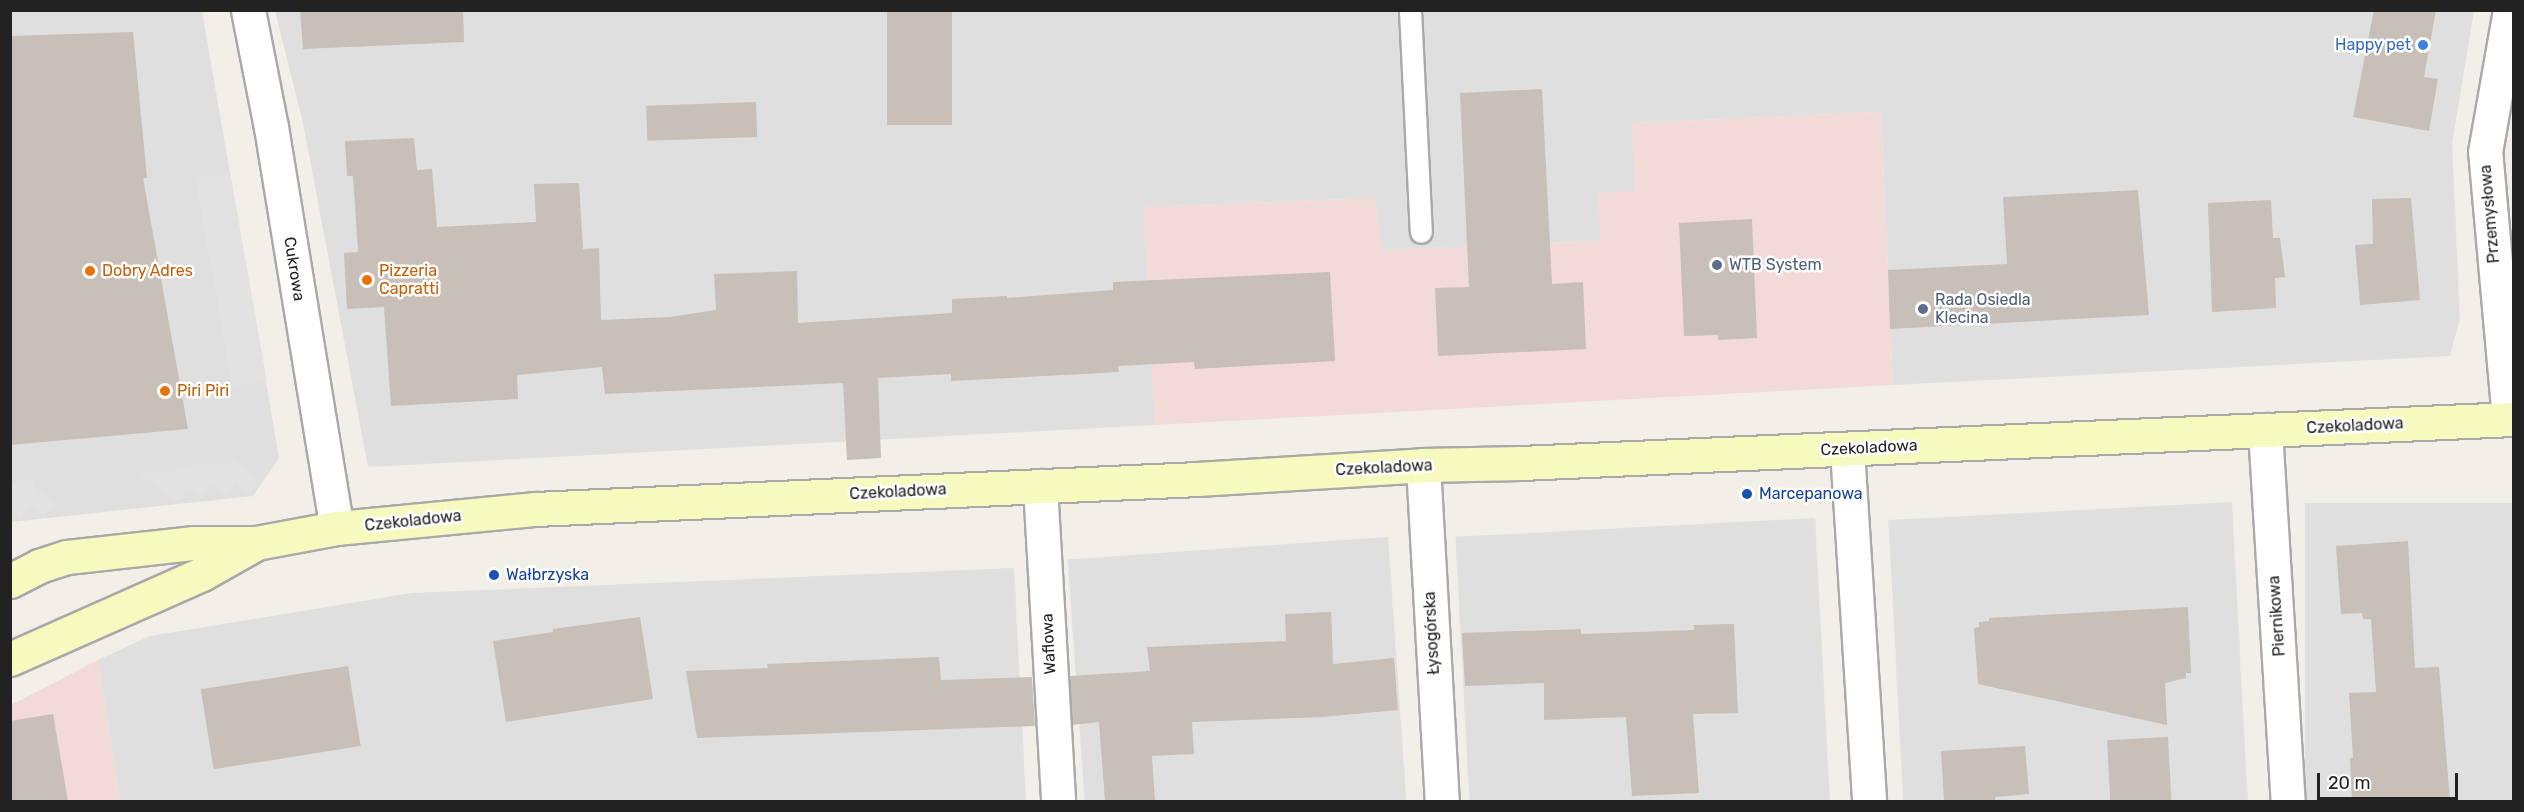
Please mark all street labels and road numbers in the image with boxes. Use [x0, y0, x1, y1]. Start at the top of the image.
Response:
street label: Przemysłowa [2476, 164, 2504, 264]
street label: Cukrowa [279, 235, 309, 303]
street label: Czekoladowa [2306, 414, 2404, 438]
street label: Czekoladowa [1820, 436, 1918, 460]
street label: Czekoladowa [1335, 456, 1433, 480]
street label: Czekoladowa [849, 480, 947, 504]
street label: Czekoladowa [364, 506, 462, 536]
street label: Piernikowa [2265, 575, 2289, 657]
street label: Łysogórska [1420, 591, 1444, 675]
street label: Waflowa [1038, 613, 1060, 675]

